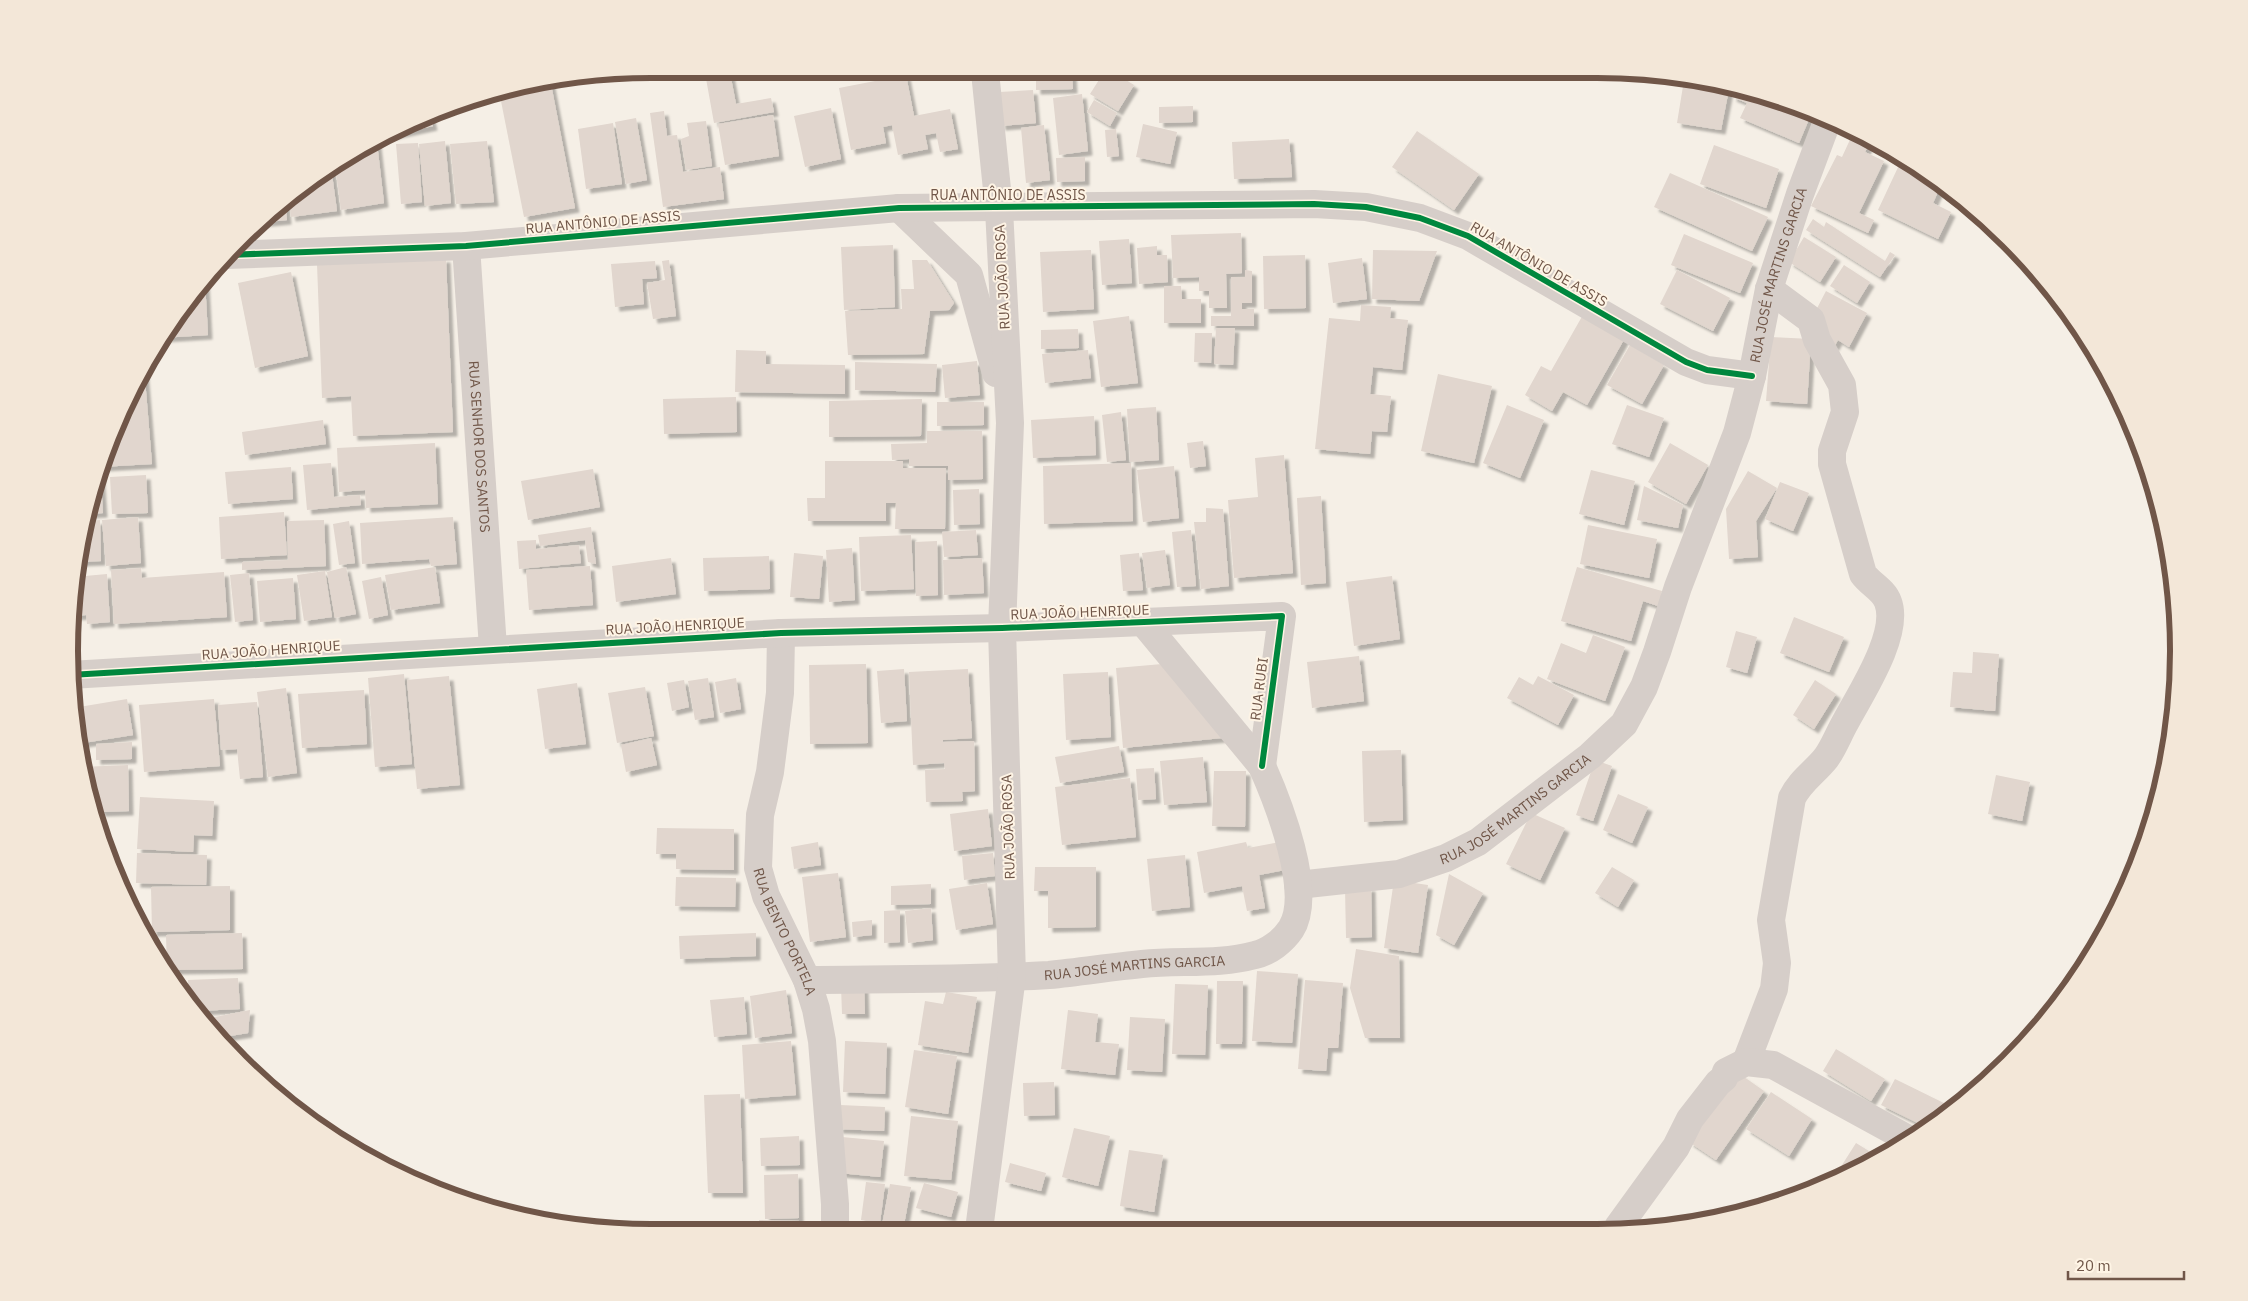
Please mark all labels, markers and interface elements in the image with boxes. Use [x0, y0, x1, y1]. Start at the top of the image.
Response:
street label: RUA JOSÉ MARTINS GARCIA [1746, 184, 1811, 364]
street label: RUA ANTÔNIO DE ASSIS [930, 185, 1086, 204]
street label: RUA ANTÔNIO DE ASSIS [525, 205, 681, 238]
street label: RUA ANTÔNIO DE ASSIS [1467, 217, 1611, 311]
street label: RUA JOÃO ROSA [990, 224, 1014, 330]
street label: RUA SENHOR DOS SANTOS [465, 360, 494, 533]
street label: RUA JOÃO HENRIQUE [1010, 601, 1150, 623]
street label: RUA JOÃO HENRIQUE [605, 613, 745, 639]
street label: RUA JOÃO HENRIQUE [201, 636, 341, 664]
street label: RUA RUBI [1246, 656, 1272, 722]
street label: RUA JOSÉ MARTINS GARCIA [1437, 750, 1594, 869]
street label: RUA JOÃO ROSA [997, 774, 1019, 880]
street label: RUA BENTO PORTELA [749, 866, 820, 998]
street label: RUA JOSÉ MARTINS GARCIA [1043, 951, 1226, 984]
scale bar [2068, 1248, 2184, 1280]
text: 20 m [2076, 1256, 2111, 1275]

